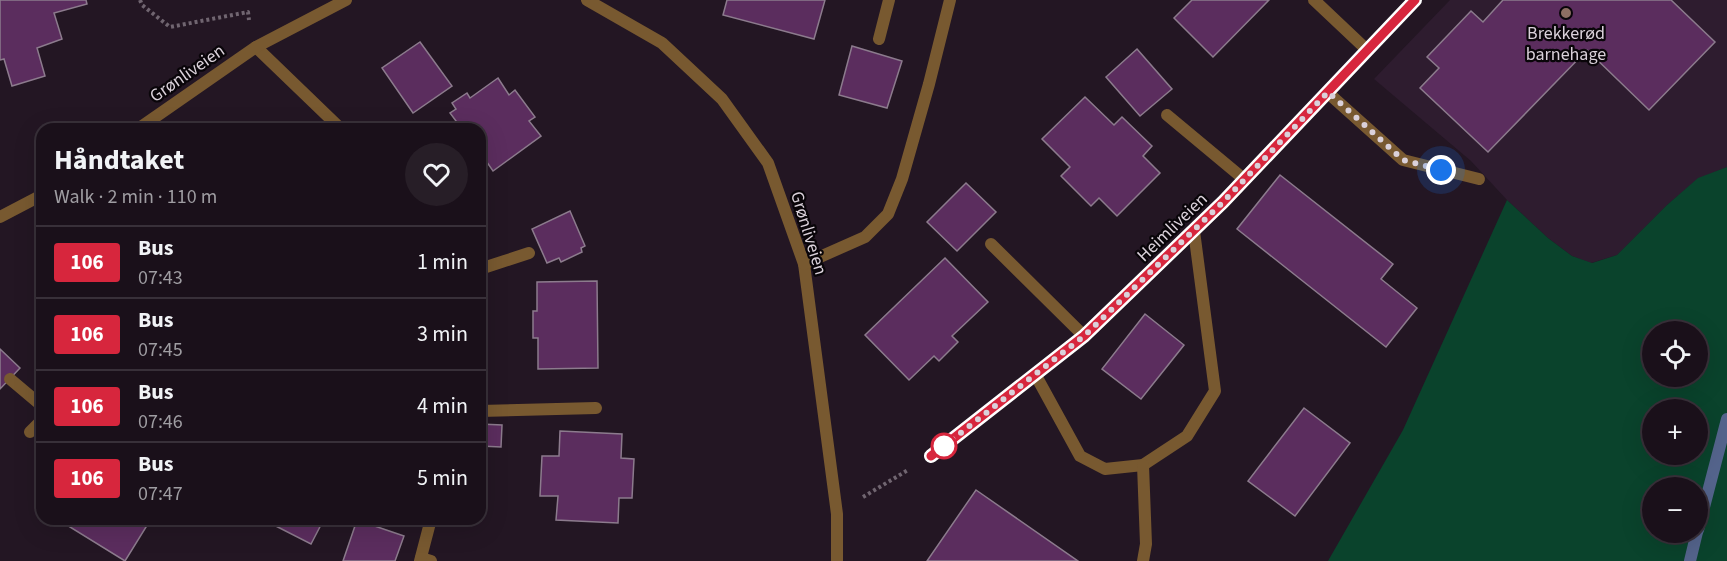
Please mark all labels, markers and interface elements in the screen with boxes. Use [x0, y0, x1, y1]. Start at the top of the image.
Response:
marker: Brekkerød barnehage [1559, 6, 1573, 20]
place label: Brekkerød barnehage [1526, 21, 1606, 67]
street label: Grønliveien [145, 38, 230, 108]
text: Håndtaket [54, 140, 184, 180]
button: heart [405, 143, 468, 206]
your location [1426, 155, 1456, 185]
text: Walk · 2 min · 110 m [54, 183, 217, 211]
street label: Heimliveien [1131, 187, 1213, 267]
street label: Grønliveien [784, 188, 833, 278]
text: Bus [138, 232, 174, 264]
text: 1 min [417, 246, 468, 278]
text: 106 [70, 247, 104, 277]
text: 07:43 [138, 264, 183, 292]
text: Bus [138, 304, 174, 336]
text: 3 min [417, 318, 468, 350]
text: 106 [70, 319, 104, 349]
map controls [1642, 321, 1708, 543]
button: locate [1642, 321, 1708, 387]
text: 07:45 [138, 336, 183, 364]
text: Bus [138, 376, 174, 408]
text: 4 min [417, 390, 468, 422]
text: 106 [70, 391, 104, 421]
button: + [1642, 399, 1708, 465]
text: 07:46 [138, 408, 183, 436]
unlabelled marker [931, 433, 957, 459]
text: Bus [138, 448, 174, 480]
text: 5 min [417, 462, 468, 494]
text: 106 [70, 463, 104, 493]
button: − [1642, 477, 1708, 543]
text: 07:47 [138, 480, 183, 508]

